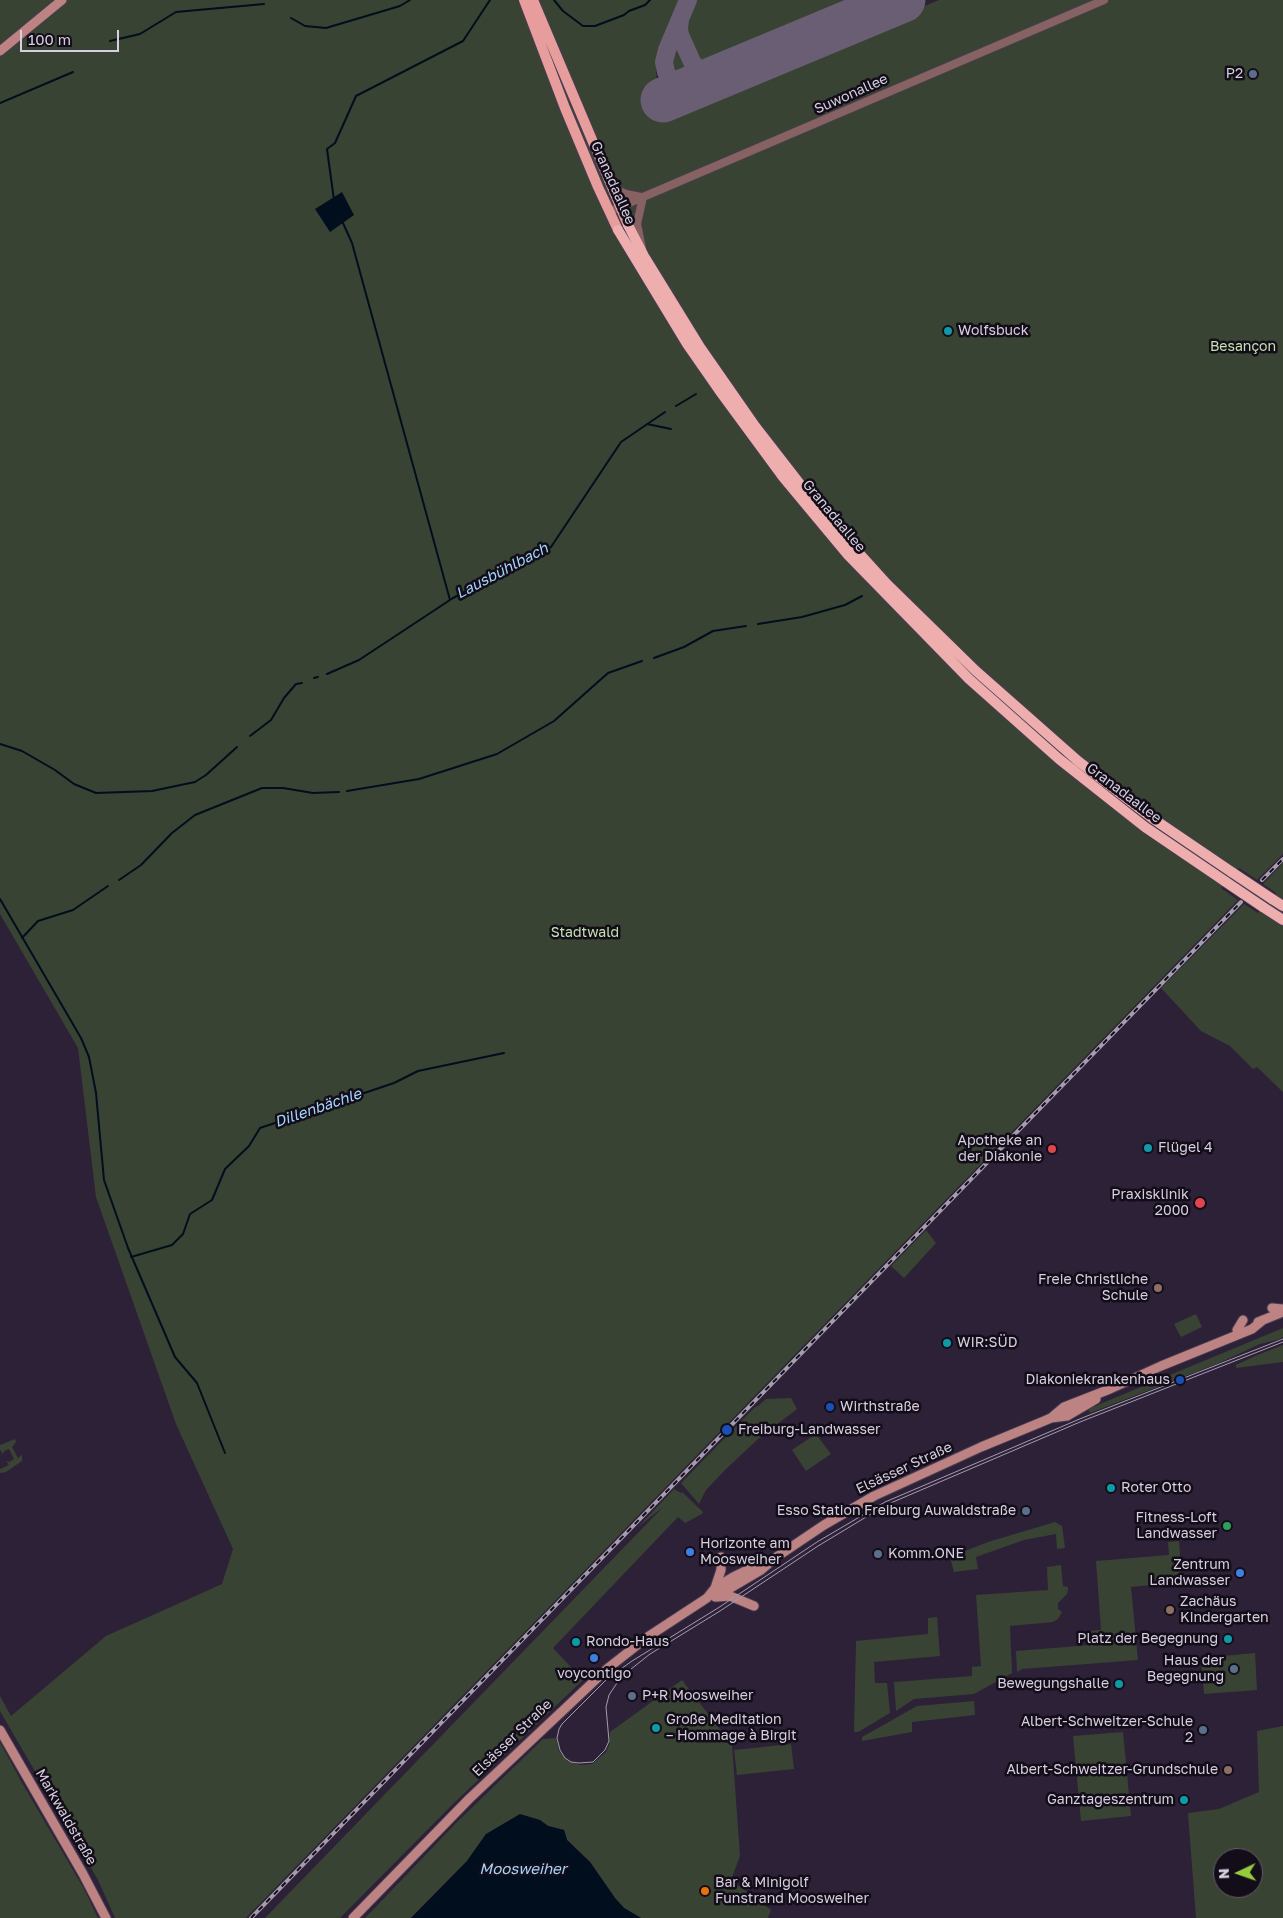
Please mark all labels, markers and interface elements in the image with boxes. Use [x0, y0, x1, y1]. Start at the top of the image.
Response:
scale bar [22, 20, 121, 52]
text: 100 m [28, 30, 71, 48]
place label: P2 [1226, 66, 1243, 82]
marker: P2 [1247, 68, 1259, 80]
street label: Suwonallee [812, 70, 890, 118]
street label: Granadaallee [587, 139, 639, 227]
place label: Wolfsbuck [958, 323, 1029, 339]
marker: Wolfsbuck [942, 325, 954, 337]
park label: Besançon [1210, 339, 1276, 355]
street label: Granadaallee [799, 476, 869, 556]
water label: Lausbühlbach [453, 539, 551, 603]
street label: Granadaallee [1083, 759, 1165, 827]
park label: Stadtwald [551, 925, 619, 941]
water label: Dillenbächle [272, 1085, 364, 1131]
place label: Apotheke an der Diakonie [958, 1133, 1042, 1166]
place label: Flügel 4 [1158, 1140, 1213, 1156]
marker: Flügel 4 [1142, 1142, 1154, 1154]
marker: Apotheke an der Diakonie [1046, 1143, 1058, 1155]
place label: Praxisklinik 2000 [1111, 1187, 1189, 1220]
marker: Praxisklinik 2000 [1193, 1196, 1207, 1210]
place label: Freie Christliche Schule [1038, 1272, 1148, 1304]
marker: Freie Christliche Schule [1152, 1282, 1164, 1294]
place label: WIR:SÜD [957, 1335, 1018, 1351]
marker: WIR:SÜD [941, 1337, 953, 1349]
place label: Diakoniekrankenhaus [1026, 1372, 1170, 1388]
marker: Diakoniekrankenhaus [1174, 1374, 1186, 1386]
place label: Wirthstraße [840, 1399, 920, 1415]
marker: Wirthstraße [824, 1401, 836, 1413]
place label: Freiburg-Landwasser [738, 1422, 880, 1438]
marker: Freiburg-Landwasser [720, 1423, 734, 1437]
street label: Elsässer Straße [853, 1438, 955, 1498]
place label: Roter Otto [1121, 1480, 1191, 1496]
marker: Roter Otto [1105, 1482, 1117, 1494]
place label: Esso Station Freiburg Auwaldstraße [777, 1503, 1016, 1519]
marker: Esso Station Freiburg Auwaldstraße [1020, 1505, 1032, 1517]
place label: Fitness-Loft Landwasser [1135, 1510, 1217, 1542]
marker: Fitness-Loft Landwasser [1221, 1520, 1233, 1532]
place label: Horizonte am Moosweiher [700, 1536, 790, 1568]
marker: Horizonte am Moosweiher [684, 1546, 696, 1558]
place label: Komm.ONE [888, 1546, 964, 1562]
marker: Komm.ONE [872, 1548, 884, 1560]
place label: Zentrum Landwasser [1149, 1557, 1230, 1590]
marker: Zentrum Landwasser [1234, 1567, 1246, 1579]
place label: Zachäus Kindergarten [1180, 1594, 1269, 1626]
marker: Zachäus Kindergarten [1164, 1604, 1176, 1616]
place label: Platz der Begegnung [1077, 1631, 1218, 1647]
marker: Platz der Begegnung [1222, 1633, 1234, 1645]
place label: Rondo-Haus [586, 1634, 669, 1650]
marker: Rondo-Haus [570, 1636, 582, 1648]
marker: voycontigo [588, 1652, 600, 1664]
place label: Haus der Begegnung [1147, 1653, 1224, 1685]
marker: Haus der Begegnung [1228, 1663, 1240, 1675]
place label: voycontigo [557, 1666, 631, 1682]
place label: Bewegungshalle [997, 1676, 1109, 1692]
marker: Bewegungshalle [1113, 1678, 1125, 1690]
place label: P+R Moosweiher [642, 1688, 753, 1704]
marker: P+R Moosweiher [626, 1690, 638, 1702]
street label: Elsässer Straße [469, 1696, 555, 1780]
place label: Große Meditation – Hommage à Birgit [666, 1712, 797, 1744]
place label: Albert-Schweitzer-Schule 2 [1021, 1714, 1193, 1746]
marker: Große Meditation – Hommage à Birgit [650, 1722, 662, 1734]
marker: Albert-Schweitzer-Schule 2 [1197, 1724, 1209, 1736]
place label: Albert-Schweitzer-Grundschule [1006, 1762, 1218, 1778]
marker: Albert-Schweitzer-Grundschule [1222, 1764, 1234, 1776]
street label: Markwaldstraße [32, 1766, 100, 1868]
place label: Ganztageszentrum [1047, 1792, 1174, 1808]
marker: Ganztageszentrum [1178, 1794, 1190, 1806]
north arrow [1213, 1848, 1263, 1898]
water label: Moosweiher [479, 1860, 567, 1878]
text: N [1215, 1868, 1232, 1880]
place label: Bar & Minigolf Funstrand Moosweiher [715, 1875, 869, 1908]
marker: Bar & Minigolf Funstrand Moosweiher [699, 1885, 711, 1897]

